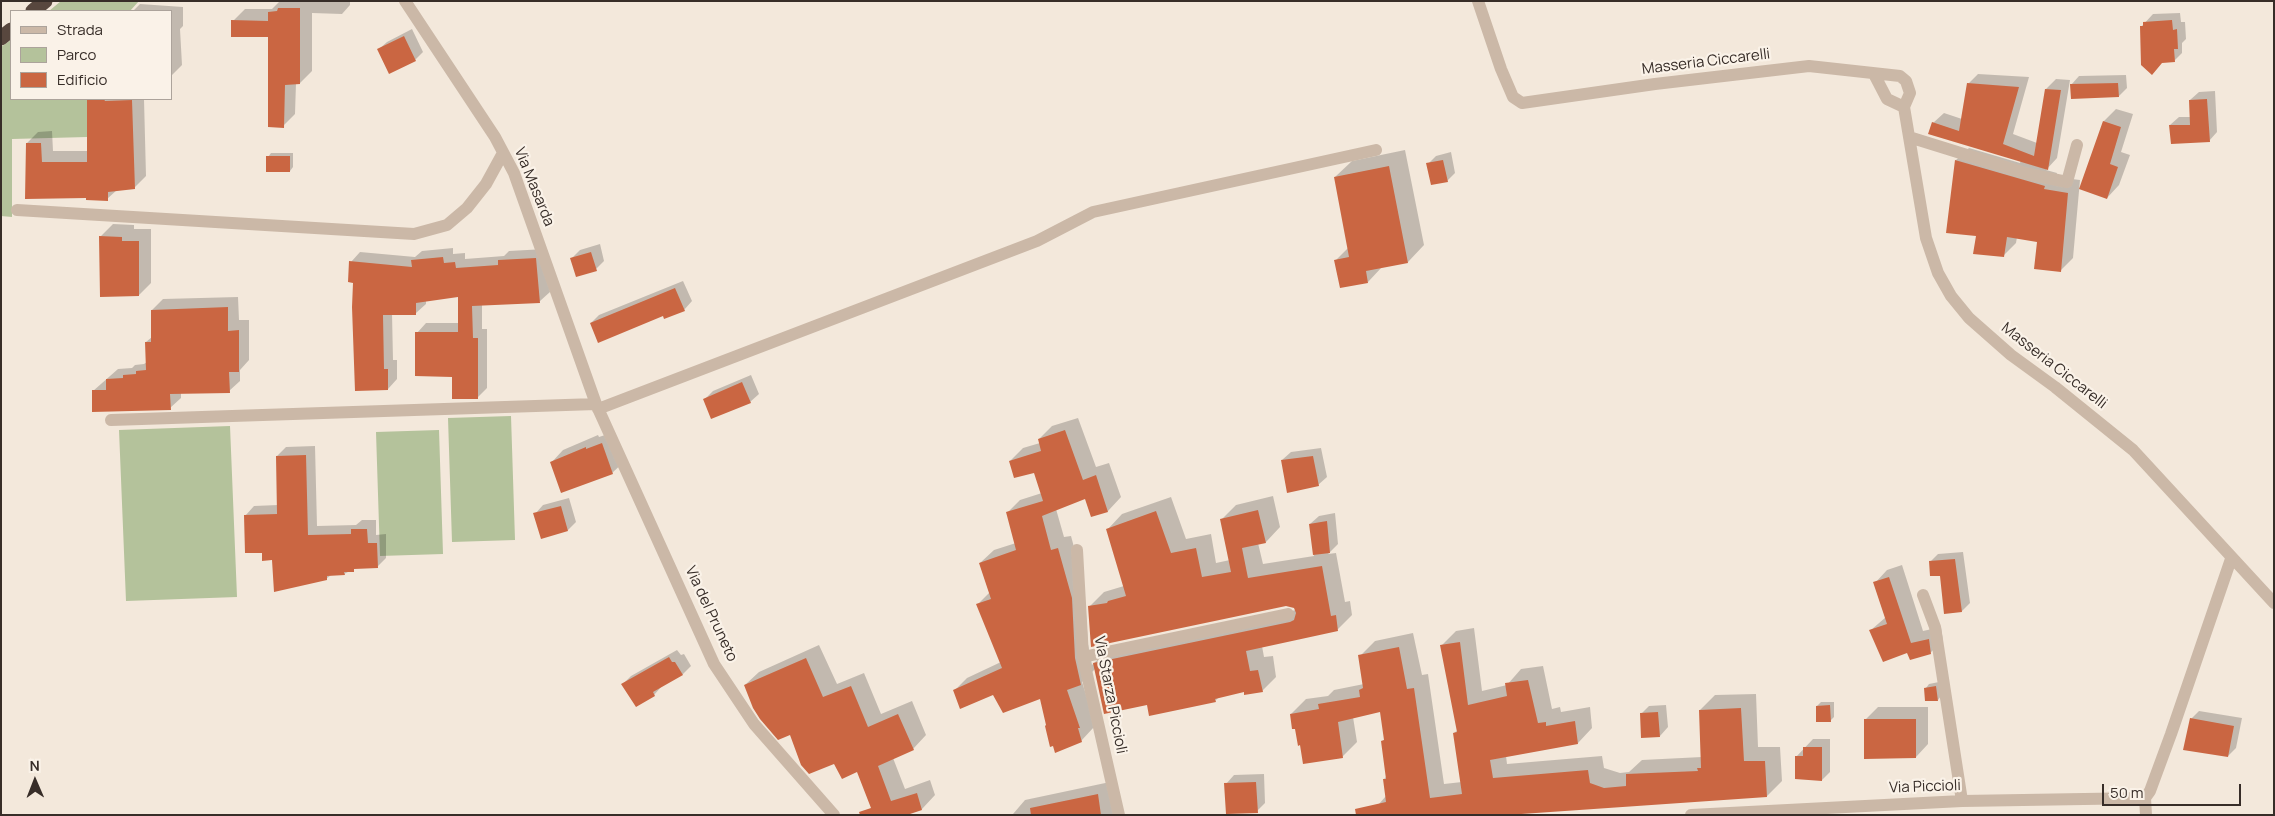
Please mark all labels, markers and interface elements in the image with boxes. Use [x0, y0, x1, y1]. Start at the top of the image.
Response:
legend [10, 10, 172, 100]
text: Strada [57, 19, 103, 40]
text: Parco [57, 44, 96, 65]
street label: Masseria Ciccarelli [1641, 45, 1771, 79]
text: Edificio [57, 69, 107, 90]
street label: Via Masarda [510, 145, 558, 229]
street label: Masseria Ciccarelli [1998, 319, 2110, 413]
street label: Via del Pruneto [681, 563, 741, 665]
street label: Via Starza Piccioli [1090, 635, 1130, 755]
north arrow [10, 756, 60, 806]
text: N [30, 756, 40, 775]
scale bar [2105, 774, 2244, 806]
street label: Via Piccioli [1889, 777, 1961, 797]
text: 50 m [2110, 782, 2144, 803]

